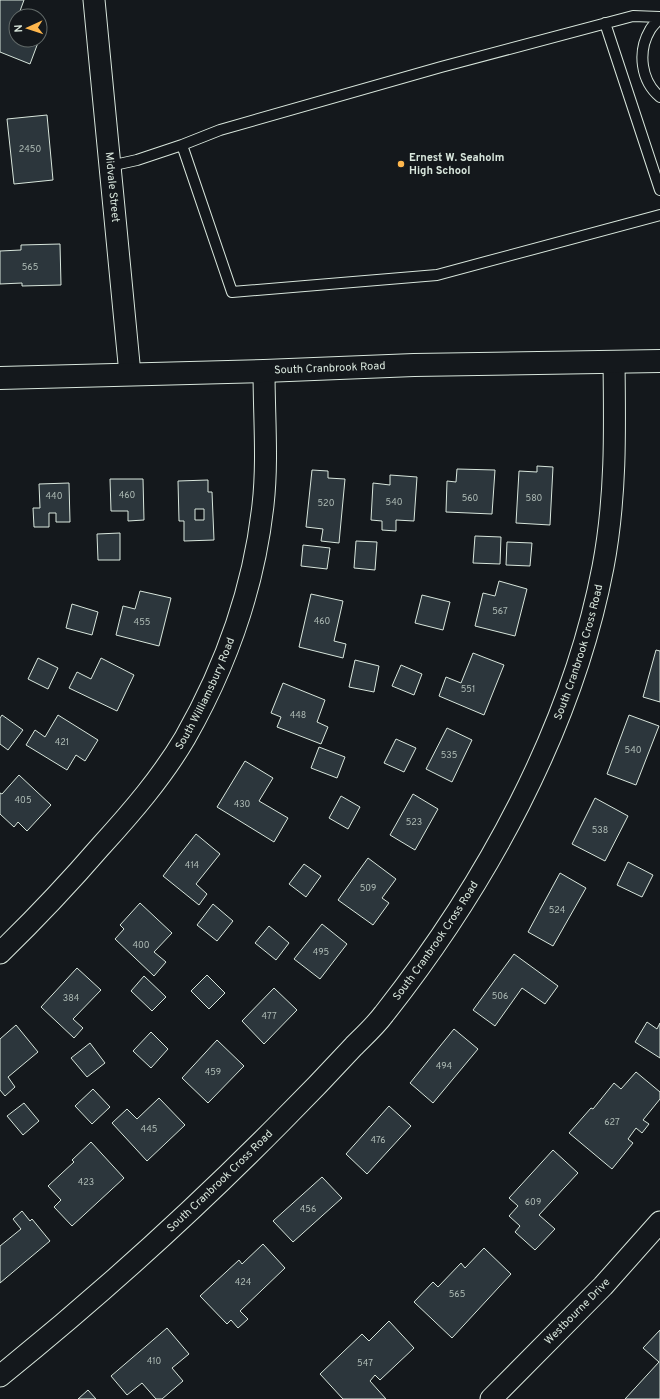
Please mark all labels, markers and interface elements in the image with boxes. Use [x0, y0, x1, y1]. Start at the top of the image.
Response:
north arrow [8, 8, 48, 48]
text: N [12, 24, 26, 33]
house number: 2450 [19, 144, 41, 155]
street label: Midvale Street [102, 151, 122, 223]
place label: Ernest W. Seaholm High School [409, 151, 504, 178]
marker: Ernest W. Seaholm High School [396, 159, 406, 169]
house number: 565 [22, 262, 38, 273]
street label: South Cranbrook Road [274, 359, 386, 378]
house number: 460 [119, 490, 136, 501]
house number: 440 [46, 491, 63, 502]
house number: 560 [462, 493, 479, 504]
house number: 580 [526, 493, 543, 504]
house number: 540 [385, 497, 403, 508]
house number: 520 [318, 498, 335, 509]
street label: South Cranbrook Cross Road [551, 583, 606, 722]
house number: 567 [492, 606, 508, 617]
house number: 460 [314, 616, 331, 627]
house number: 455 [134, 617, 150, 628]
street label: South Williamsbury Road [172, 636, 238, 753]
house number: 551 [461, 684, 475, 695]
house number: 448 [290, 710, 306, 721]
house number: 421 [55, 737, 69, 748]
house number: 540 [624, 745, 642, 756]
house number: 535 [441, 750, 457, 761]
house number: 405 [15, 795, 31, 806]
house number: 430 [234, 799, 251, 810]
house number: 523 [406, 817, 422, 828]
house number: 538 [592, 825, 608, 836]
house number: 414 [185, 860, 200, 871]
street label: South Cranbrook Cross Road [390, 879, 482, 1003]
house number: 509 [360, 883, 376, 894]
house number: 524 [549, 905, 566, 916]
house number: 400 [132, 940, 150, 951]
house number: 495 [313, 947, 329, 958]
house number: 506 [492, 991, 508, 1002]
house number: 384 [63, 993, 80, 1004]
house number: 477 [261, 1011, 277, 1022]
house number: 494 [436, 1061, 453, 1072]
house number: 459 [205, 1067, 221, 1078]
house number: 627 [604, 1117, 620, 1128]
house number: 445 [141, 1124, 157, 1135]
street label: South Cranbrook Cross Road [164, 1127, 276, 1235]
house number: 476 [370, 1135, 386, 1146]
house number: 423 [78, 1177, 94, 1188]
house number: 609 [525, 1197, 541, 1208]
house number: 456 [300, 1204, 316, 1215]
street label: Westbourne Drive [542, 1275, 613, 1348]
house number: 424 [235, 1277, 252, 1288]
house number: 565 [449, 1289, 465, 1300]
house number: 410 [147, 1356, 162, 1367]
house number: 547 [357, 1358, 373, 1369]

